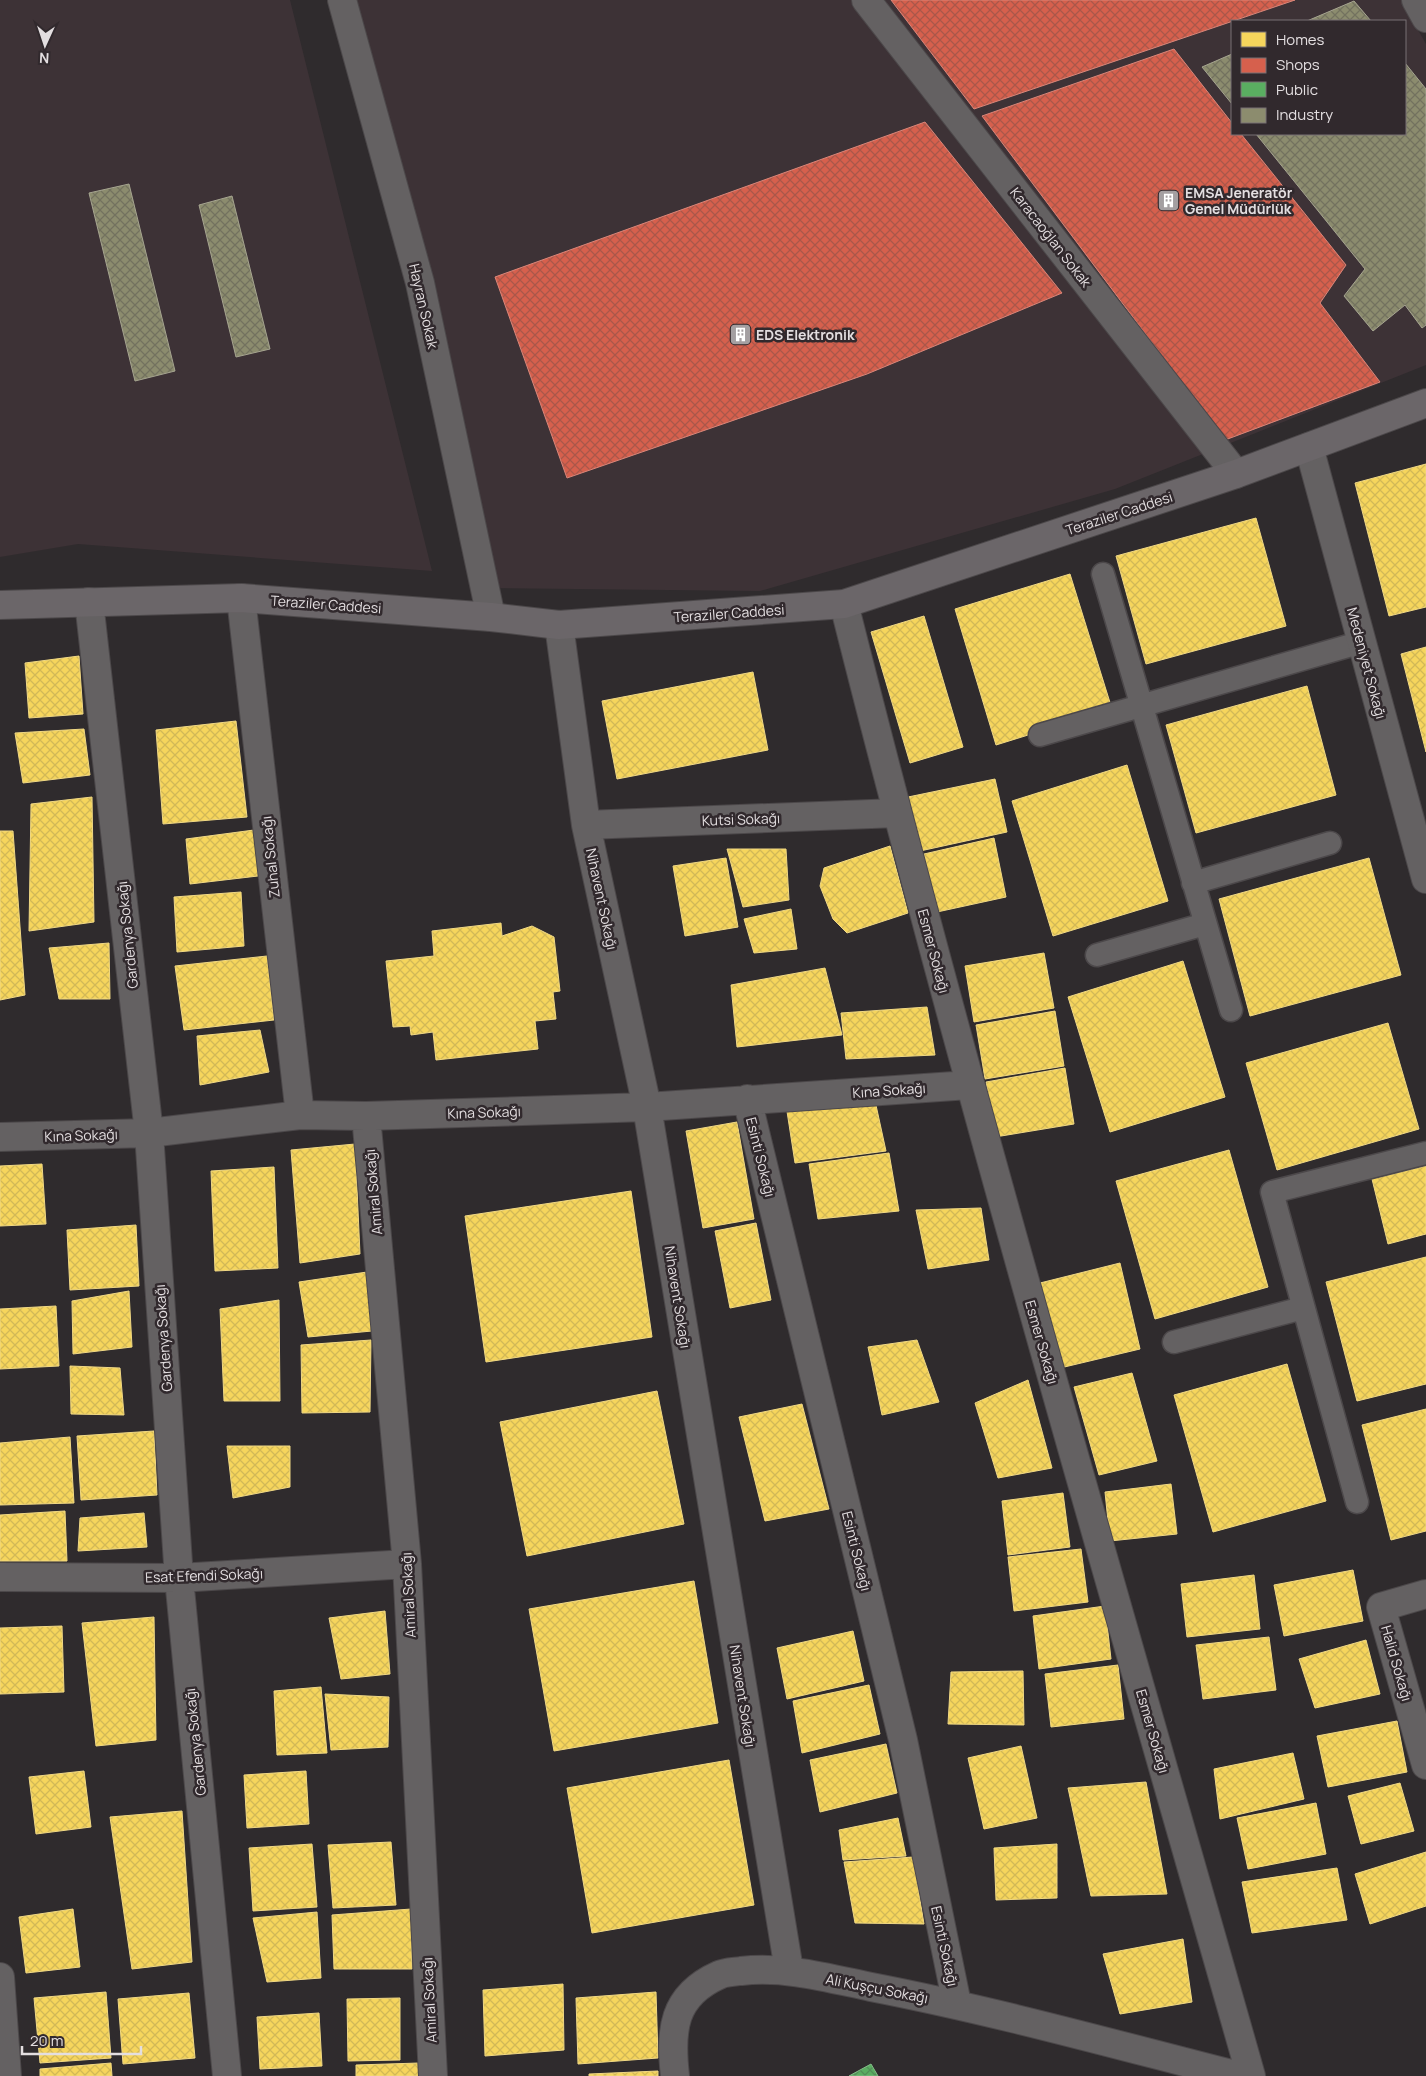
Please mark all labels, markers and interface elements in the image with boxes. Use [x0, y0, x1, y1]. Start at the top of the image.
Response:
north arrow [20, 20, 70, 70]
legend [1231, 20, 1406, 135]
text: Homes [1276, 29, 1325, 50]
text: N [39, 49, 50, 68]
text: Shops [1276, 54, 1320, 75]
text: Public [1276, 79, 1318, 100]
text: Industry [1276, 104, 1333, 125]
street label: Karacaoğlan Sokak [1006, 183, 1097, 292]
place label: EMSA Jeneratör Genel Müdürlük [1185, 183, 1293, 218]
building icon: EMSA Jeneratör Genel Müdürlük [1157, 188, 1181, 212]
street label: Hayran Sokak [405, 262, 443, 351]
building icon: EDS Elektronik [728, 322, 752, 346]
place label: EDS Elektronik [756, 325, 855, 344]
street label: Teraziler Caddesi [1063, 487, 1175, 539]
street label: Teraziler Caddesi [270, 591, 382, 617]
street label: Teraziler Caddesi [673, 600, 785, 626]
street label: Medeniyet Sokağı [1343, 605, 1391, 721]
street label: Kutsi Sokağı [702, 808, 780, 830]
street label: Zuhal Sokağı [256, 815, 284, 899]
street label: Nihavent Sokağı [582, 846, 622, 952]
street label: Gardenya Sokağı [112, 880, 142, 990]
street label: Esmer Sokağı [914, 907, 954, 995]
street label: Kına Sokağı [852, 1078, 926, 1102]
street label: Kına Sokağı [447, 1101, 521, 1123]
street label: Esinti Sokağı [742, 1115, 780, 1199]
street label: Kına Sokağı [44, 1124, 118, 1146]
street label: Amiral Sokağı [360, 1148, 386, 1236]
street label: Nihavent Sokağı [661, 1244, 695, 1350]
street label: Gardenya Sokağı [150, 1284, 176, 1392]
street label: Esmer Sokağı [1021, 1298, 1063, 1386]
street label: Esinti Sokağı [838, 1509, 876, 1593]
street label: Amiral Sokağı [396, 1552, 420, 1638]
street label: Esat Efendi Sokağı [145, 1563, 263, 1587]
street label: Halid Sokağı [1377, 1623, 1417, 1703]
street label: Nihavent Sokağı [726, 1643, 760, 1749]
street label: Gardenya Sokağı [180, 1687, 210, 1797]
street label: Esmer Sokağı [1132, 1687, 1174, 1775]
street label: Esinti Sokağı [927, 1904, 963, 1988]
street label: Amiral Sokağı [417, 1957, 441, 2043]
street label: Ali Kuşçu Sokağı [824, 1969, 930, 2007]
scale bar [22, 2024, 141, 2056]
text: 20 m [30, 2030, 63, 2051]

